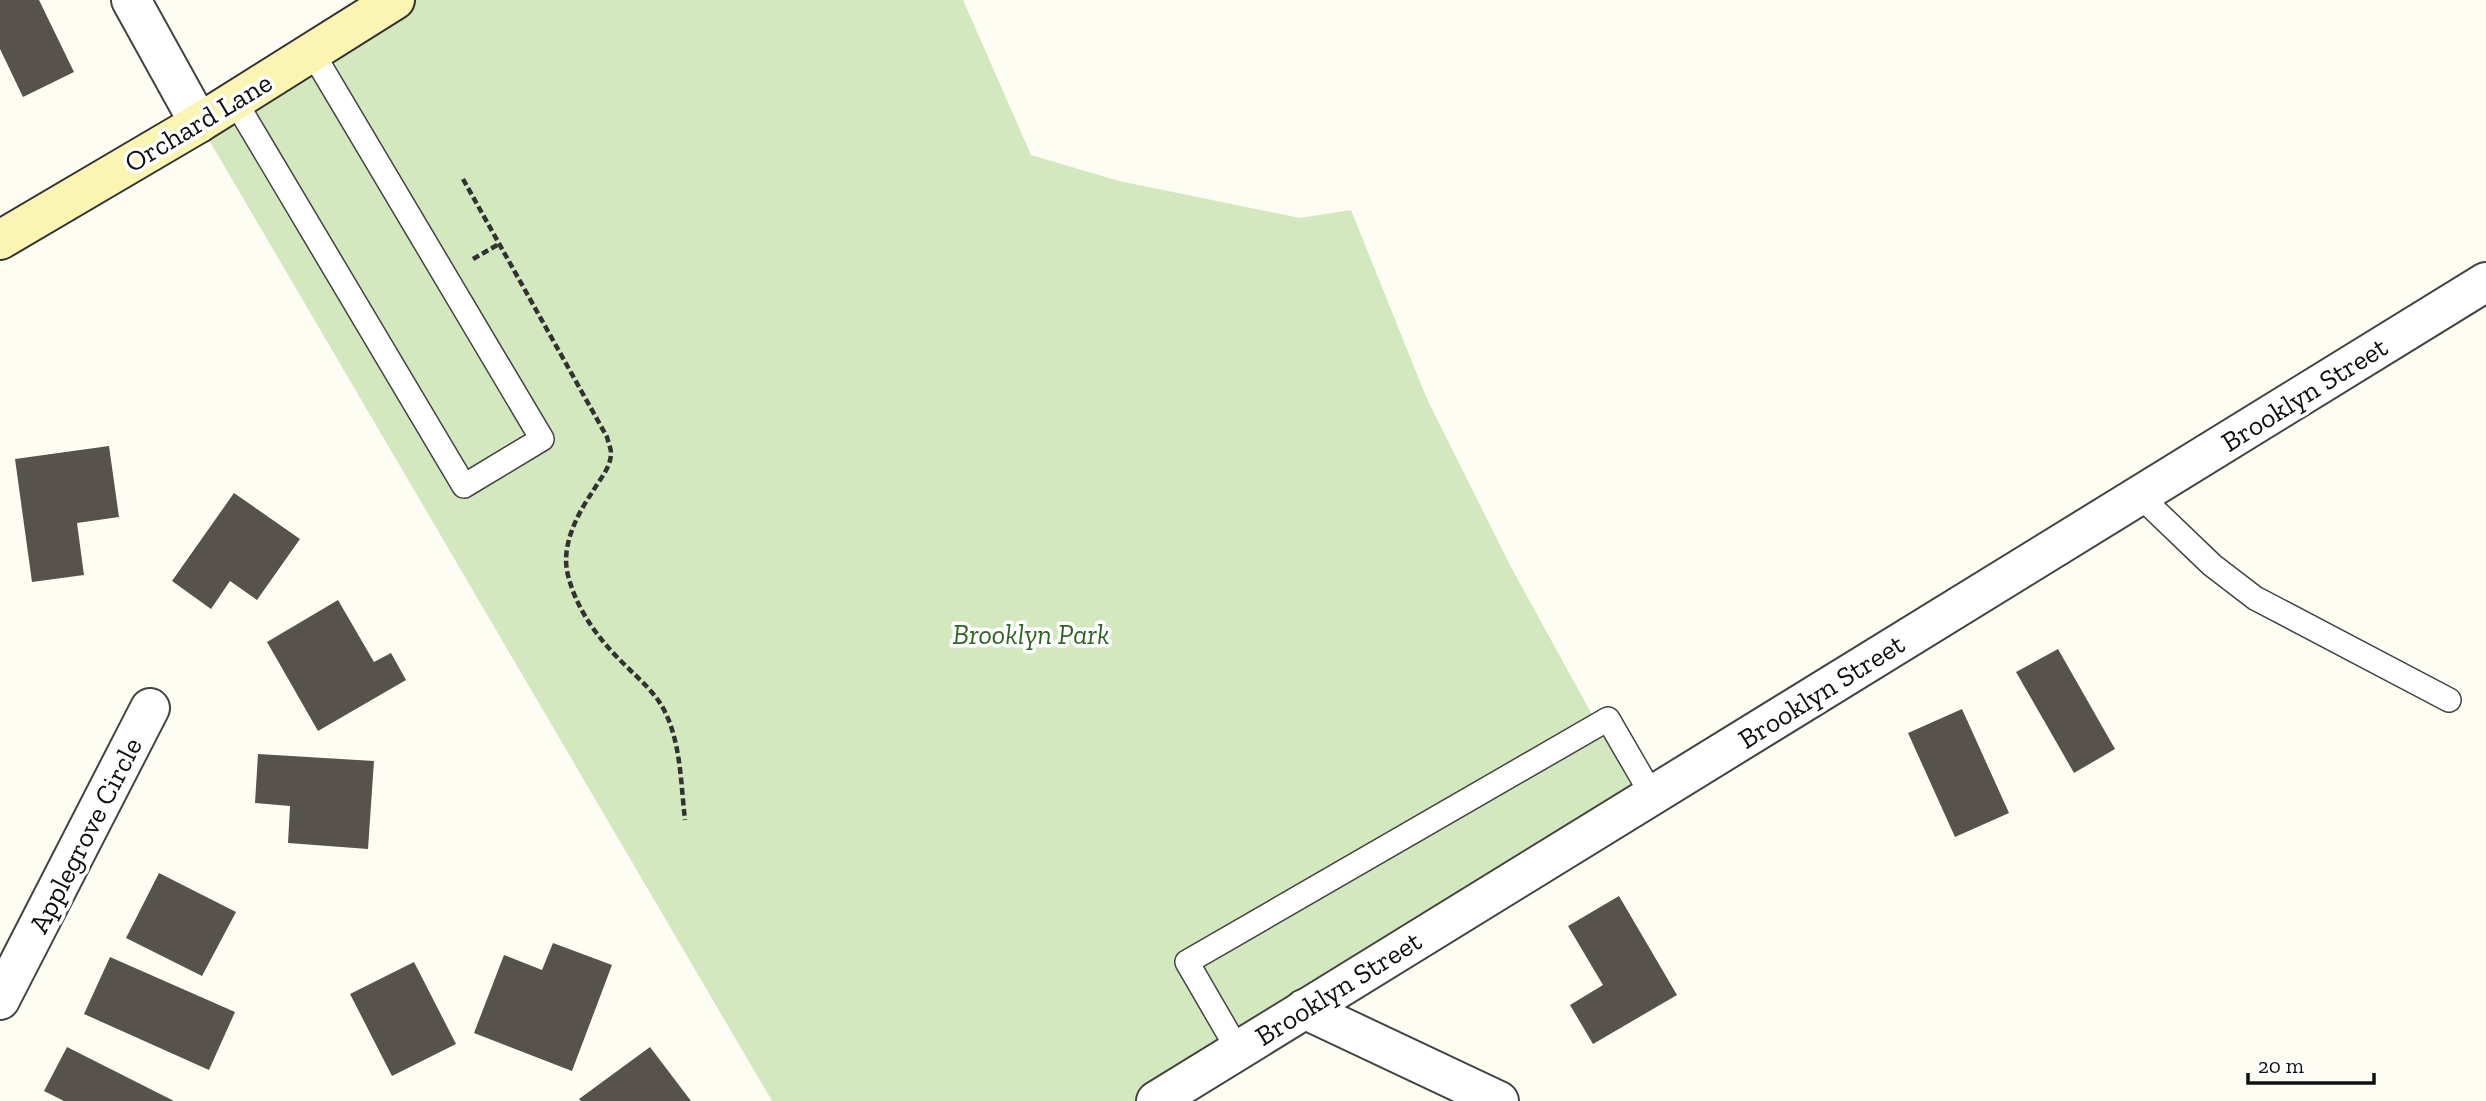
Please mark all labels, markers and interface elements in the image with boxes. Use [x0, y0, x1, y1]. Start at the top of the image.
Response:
street label: Orchard Lane [119, 66, 278, 179]
street label: Brooklyn Street [2215, 330, 2394, 459]
park label: Brooklyn Park [953, 618, 1109, 651]
street label: Brooklyn Street [1732, 627, 1911, 756]
street label: Applegrove Circle [22, 732, 149, 938]
street label: Brooklyn Street [1249, 924, 1428, 1053]
scale bar [2248, 1042, 2374, 1086]
text: 20 m [2258, 1053, 2304, 1078]

